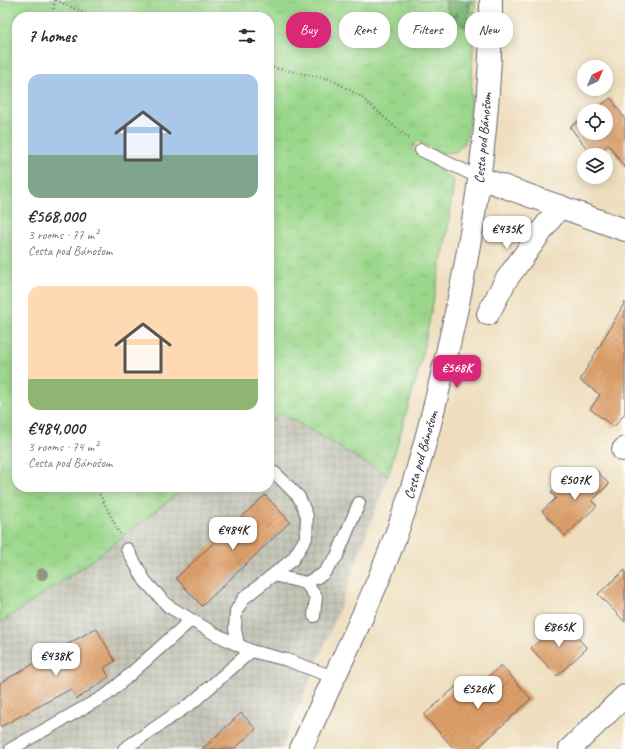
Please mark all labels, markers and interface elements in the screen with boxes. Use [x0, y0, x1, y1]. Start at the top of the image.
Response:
chip: Buy [286, 12, 331, 48]
chip: Rent [339, 12, 390, 48]
chip: Filters [398, 12, 457, 48]
chip: New [465, 12, 513, 48]
icon: filters [236, 25, 258, 47]
text: 7 homes [28, 26, 76, 47]
north arrow [577, 60, 613, 96]
map controls [577, 60, 613, 184]
street label: Cesta pod Bánošom [471, 91, 496, 184]
icon: home [107, 100, 179, 172]
button: locate [577, 104, 613, 140]
button: layers [577, 148, 613, 184]
text: €568,000 [28, 206, 85, 227]
pin: €435K [479, 216, 535, 250]
text: €435K [492, 221, 522, 237]
text: 3 rooms · 77 m² [28, 227, 98, 243]
text: Cesta pod Bánošom [28, 243, 112, 259]
icon: home [107, 312, 179, 384]
pin: €568K [429, 355, 485, 389]
text: €568K [442, 360, 472, 376]
street label: Cesta pod Bánošom [400, 408, 442, 501]
text: €484,000 [28, 418, 85, 439]
text: 3 rooms · 74 m² [28, 439, 98, 455]
text: Cesta pod Bánošom [28, 455, 112, 471]
pin: €507K [547, 467, 603, 501]
text: €507K [560, 472, 590, 488]
pin: €484K [205, 517, 261, 551]
text: €484K [218, 522, 248, 538]
pin: €865K [531, 614, 587, 648]
text: €865K [544, 619, 574, 635]
pin: €438K [28, 643, 84, 677]
text: €438K [41, 648, 71, 664]
pin: €526K [450, 676, 506, 710]
text: €526K [463, 681, 493, 697]

